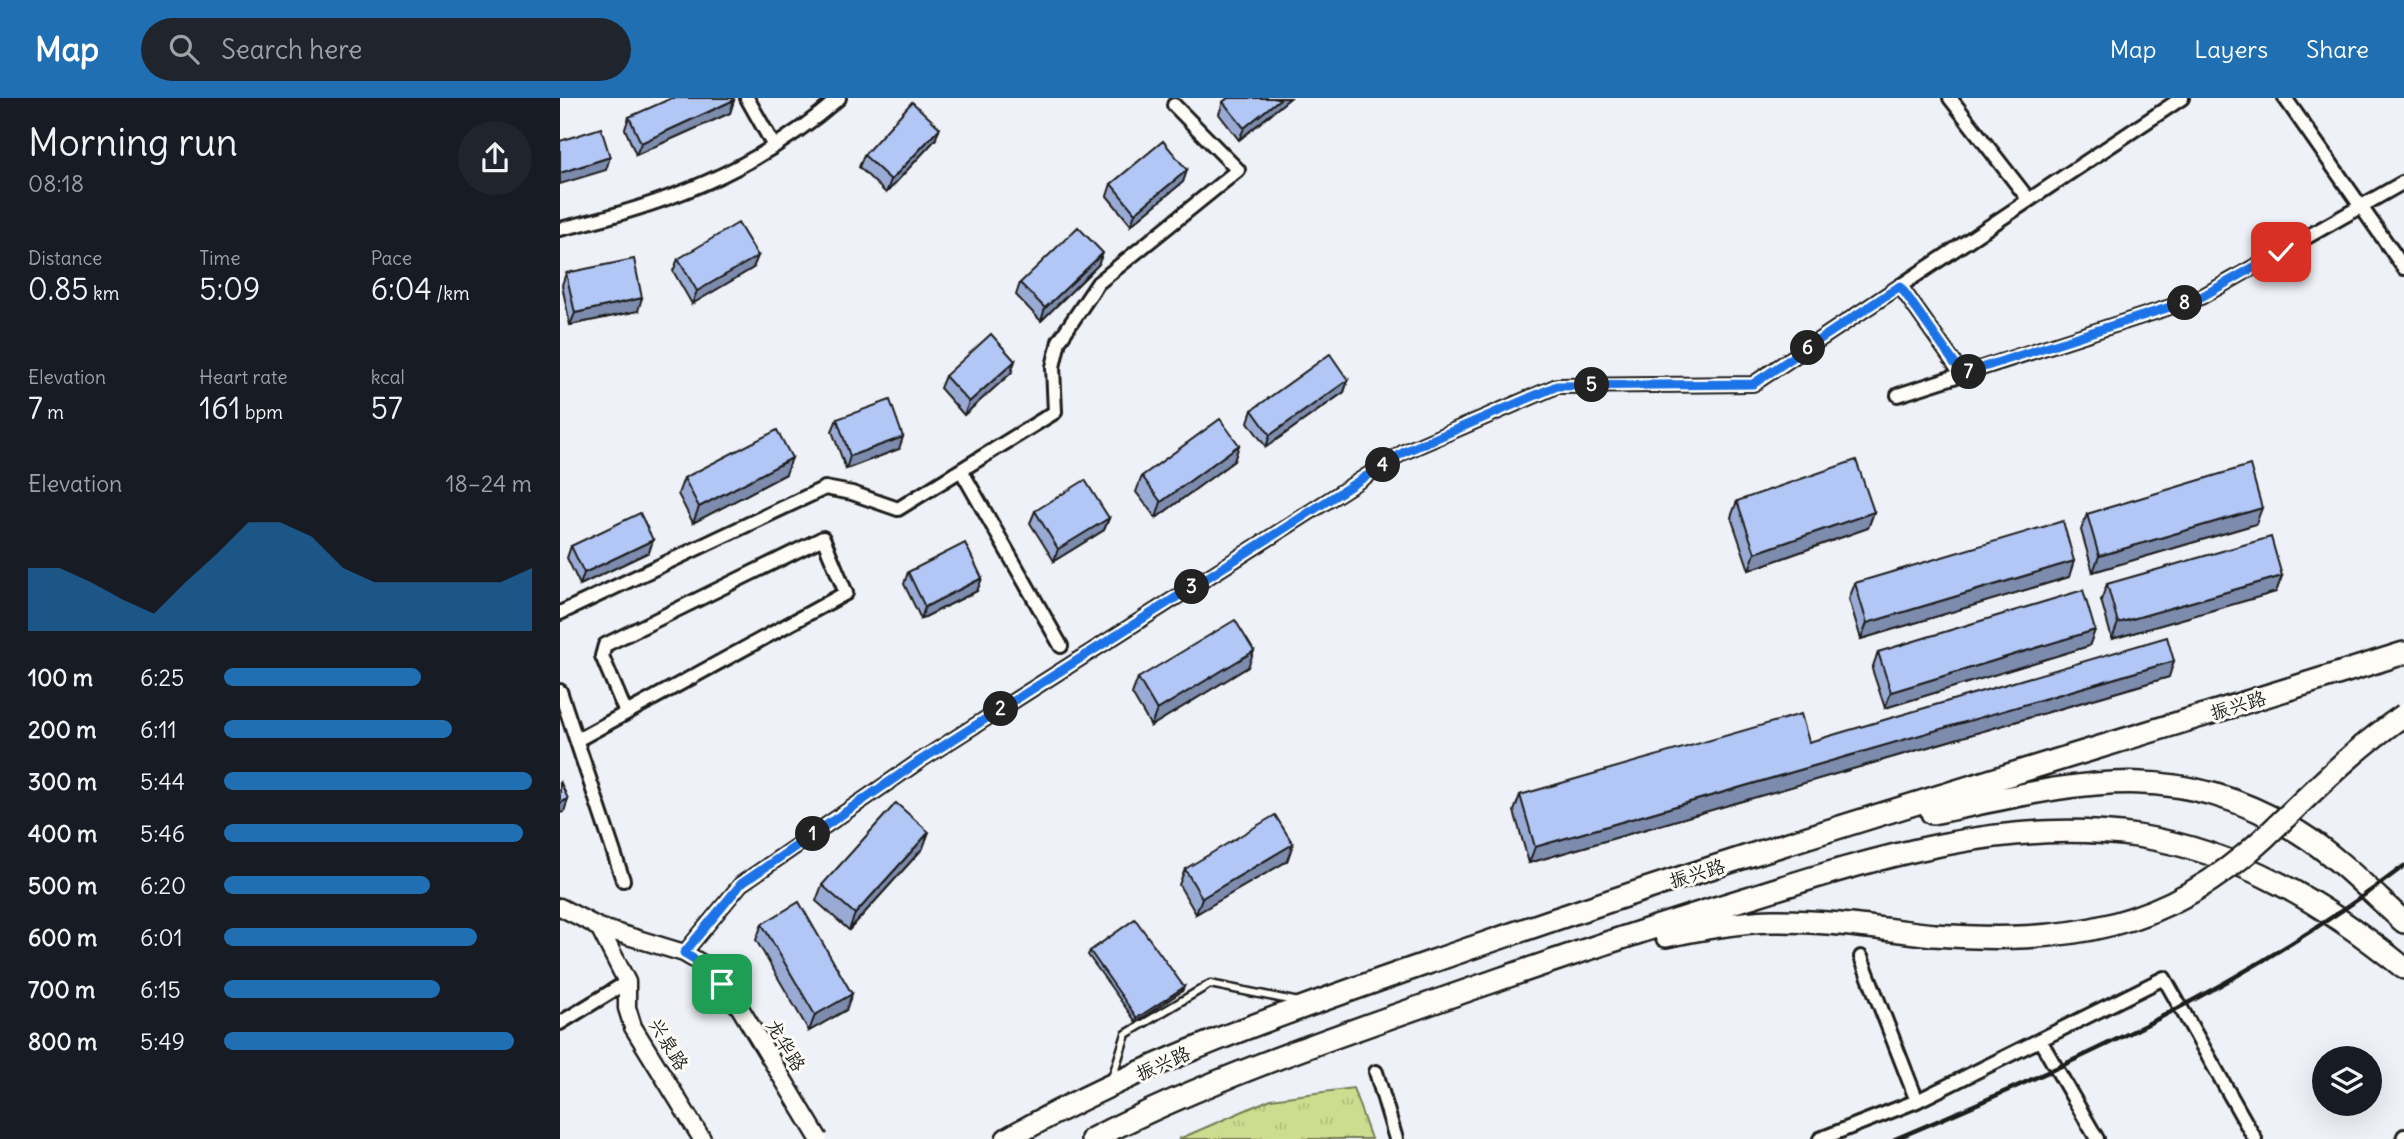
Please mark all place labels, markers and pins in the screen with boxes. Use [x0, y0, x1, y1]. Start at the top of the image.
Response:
pin [2251, 222, 2311, 282]
pin: 8 [2168, 286, 2202, 320]
pin: 6 [1790, 330, 1826, 366]
pin: 7 [1952, 354, 1986, 390]
pin: 5 [1574, 368, 1610, 402]
pin: 4 [1366, 448, 1400, 482]
pin: 3 [1174, 570, 1210, 604]
pin: 2 [984, 692, 1018, 726]
pin: 1 [796, 816, 830, 852]
pin [692, 954, 752, 1014]

